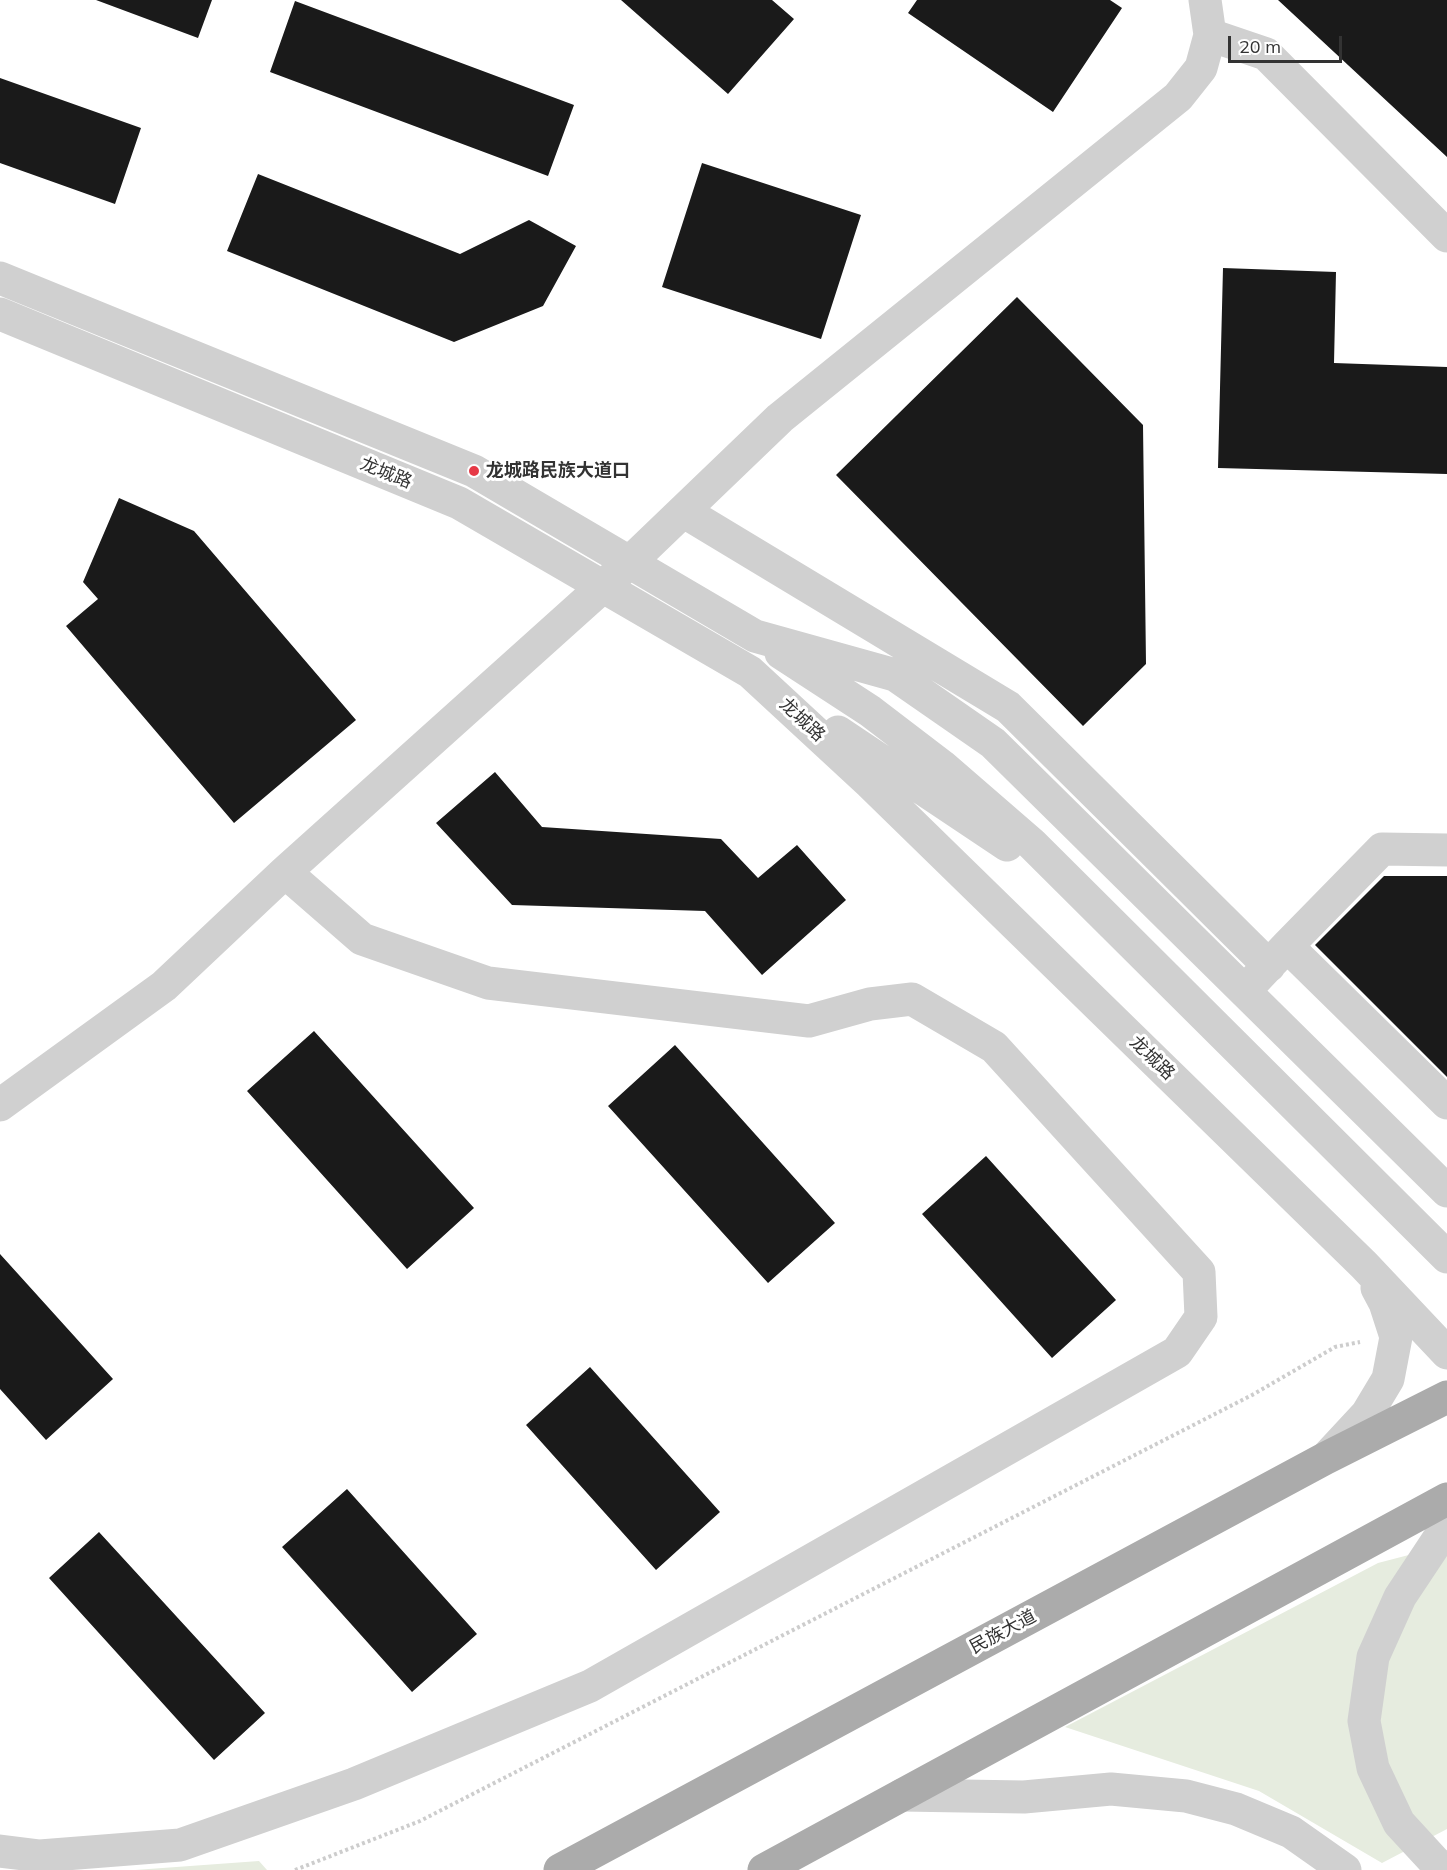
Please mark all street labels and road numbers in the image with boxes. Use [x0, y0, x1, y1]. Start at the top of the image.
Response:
street label: 龙城路 [357, 453, 415, 493]
street label: 龙城路 [775, 694, 829, 746]
street label: 龙城路 [1125, 1031, 1179, 1085]
street label: 民族大道 [966, 1606, 1040, 1658]

